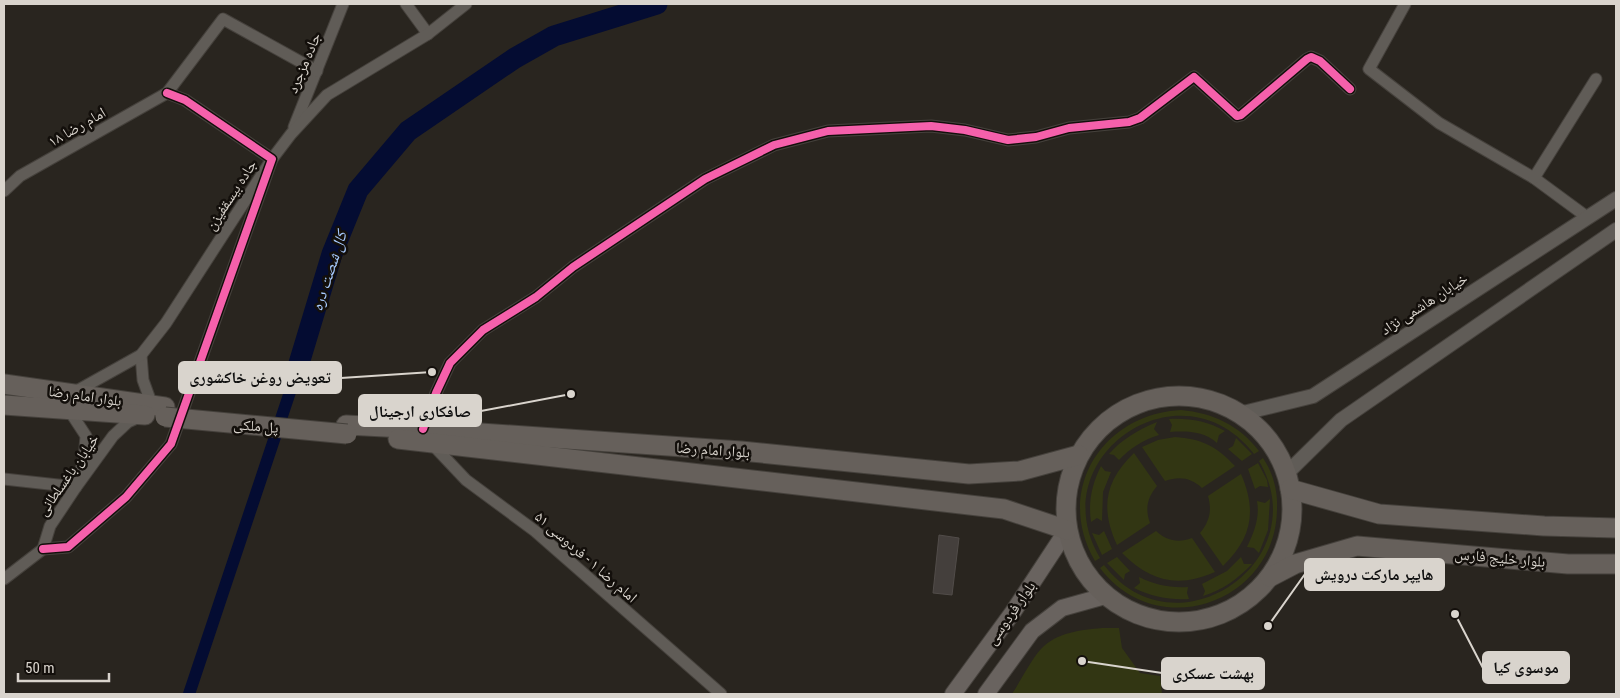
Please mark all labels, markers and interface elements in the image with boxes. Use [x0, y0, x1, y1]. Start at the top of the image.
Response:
street label: جاده مزجرد [283, 30, 325, 96]
street label: امام رضا ۱۸ [45, 103, 109, 151]
street label: جاده بیسقفیزن [202, 156, 262, 234]
water label: کال شصت دره [307, 226, 353, 314]
street label: خیابان هاشمی نژاد [1377, 269, 1472, 340]
callout: تعویض روغن خاکشوری [179, 362, 341, 393]
text: تعویض روغن خاکشوری [189, 368, 331, 387]
street label: بلوار امام رضا [47, 382, 123, 411]
callout: صافکاری ارجینال [359, 395, 481, 426]
text: صافکاری ارجینال [369, 402, 471, 421]
street label: پل ملکی [233, 415, 279, 438]
street label: خیابان باغسلطانی [33, 430, 104, 520]
street label: بلوار امام رضا [675, 438, 751, 463]
street label: امام رضا ۱ - فردوسی ۵۱ [530, 508, 641, 607]
street label: بلوار خلیج فارس [1454, 545, 1546, 572]
callout: هایپر مارکت درویش [1305, 559, 1444, 590]
text: هایپر مارکت درویش [1314, 565, 1434, 584]
street label: بلوار فردوسی [983, 578, 1040, 649]
scale bar [18, 650, 109, 682]
callout: موسوی کیا [1483, 652, 1569, 683]
callout: بهشت عسکری [1162, 658, 1264, 689]
text: موسوی کیا [1493, 658, 1559, 677]
text: 50 m [25, 659, 55, 677]
text: بهشت عسکری [1172, 664, 1254, 683]

